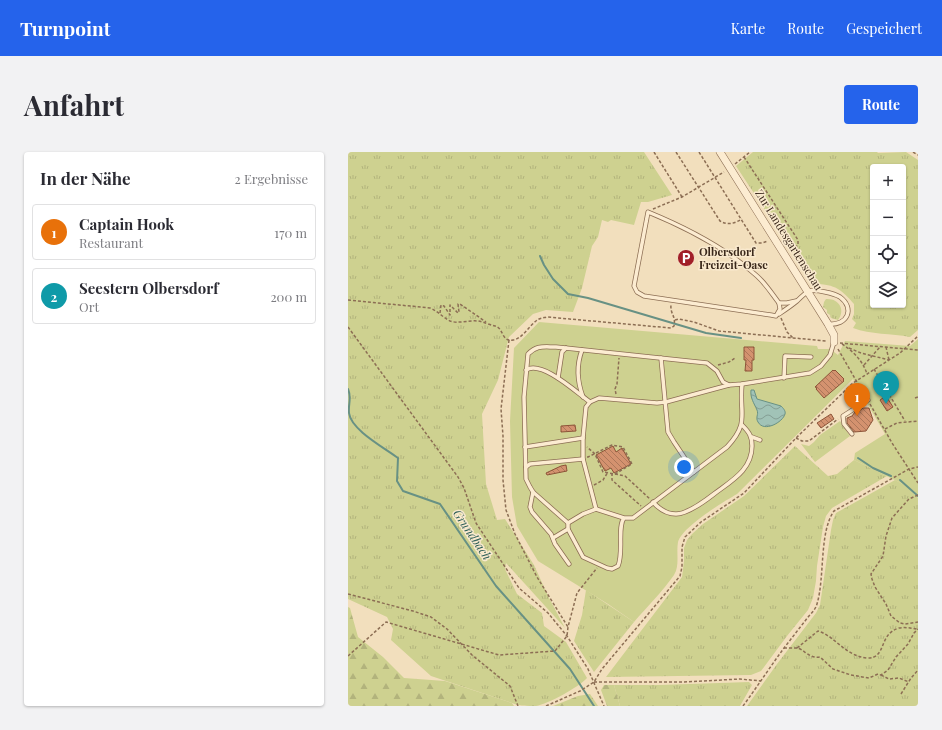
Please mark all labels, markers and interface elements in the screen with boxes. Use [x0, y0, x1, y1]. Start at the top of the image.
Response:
text: Turnpoint [20, 15, 110, 41]
text: Karte [731, 19, 765, 38]
text: Route [787, 19, 824, 38]
text: Gespeichert [846, 19, 922, 38]
button: Route [844, 85, 918, 124]
text: Anfahrt [24, 86, 124, 123]
map controls [870, 164, 906, 308]
button: + [870, 164, 906, 200]
text: In der Nähe [40, 167, 131, 189]
text: 2 Ergebnisse [234, 170, 308, 187]
street label: Zur Landesgartenschau [752, 186, 827, 294]
button: − [870, 200, 906, 236]
text: Captain Hook [79, 214, 174, 234]
text: 1 [52, 224, 56, 241]
text: 170 m [274, 224, 307, 241]
text: Restaurant [79, 234, 143, 251]
button: locate [870, 236, 906, 272]
place label: Olbersdorf Freizeit-Oase [699, 244, 768, 272]
parking icon: Olbersdorf Freizeit-Oase [676, 248, 696, 268]
button: layers [870, 272, 906, 308]
text: Seestern Olbersdorf [79, 278, 218, 298]
text: 2 [51, 288, 57, 305]
text: 200 m [270, 288, 307, 305]
text: Ort [79, 298, 99, 315]
pin: 2 [873, 371, 899, 404]
pin: 1 [844, 383, 870, 416]
your location [674, 457, 694, 477]
water label: Grundbach [450, 506, 496, 563]

